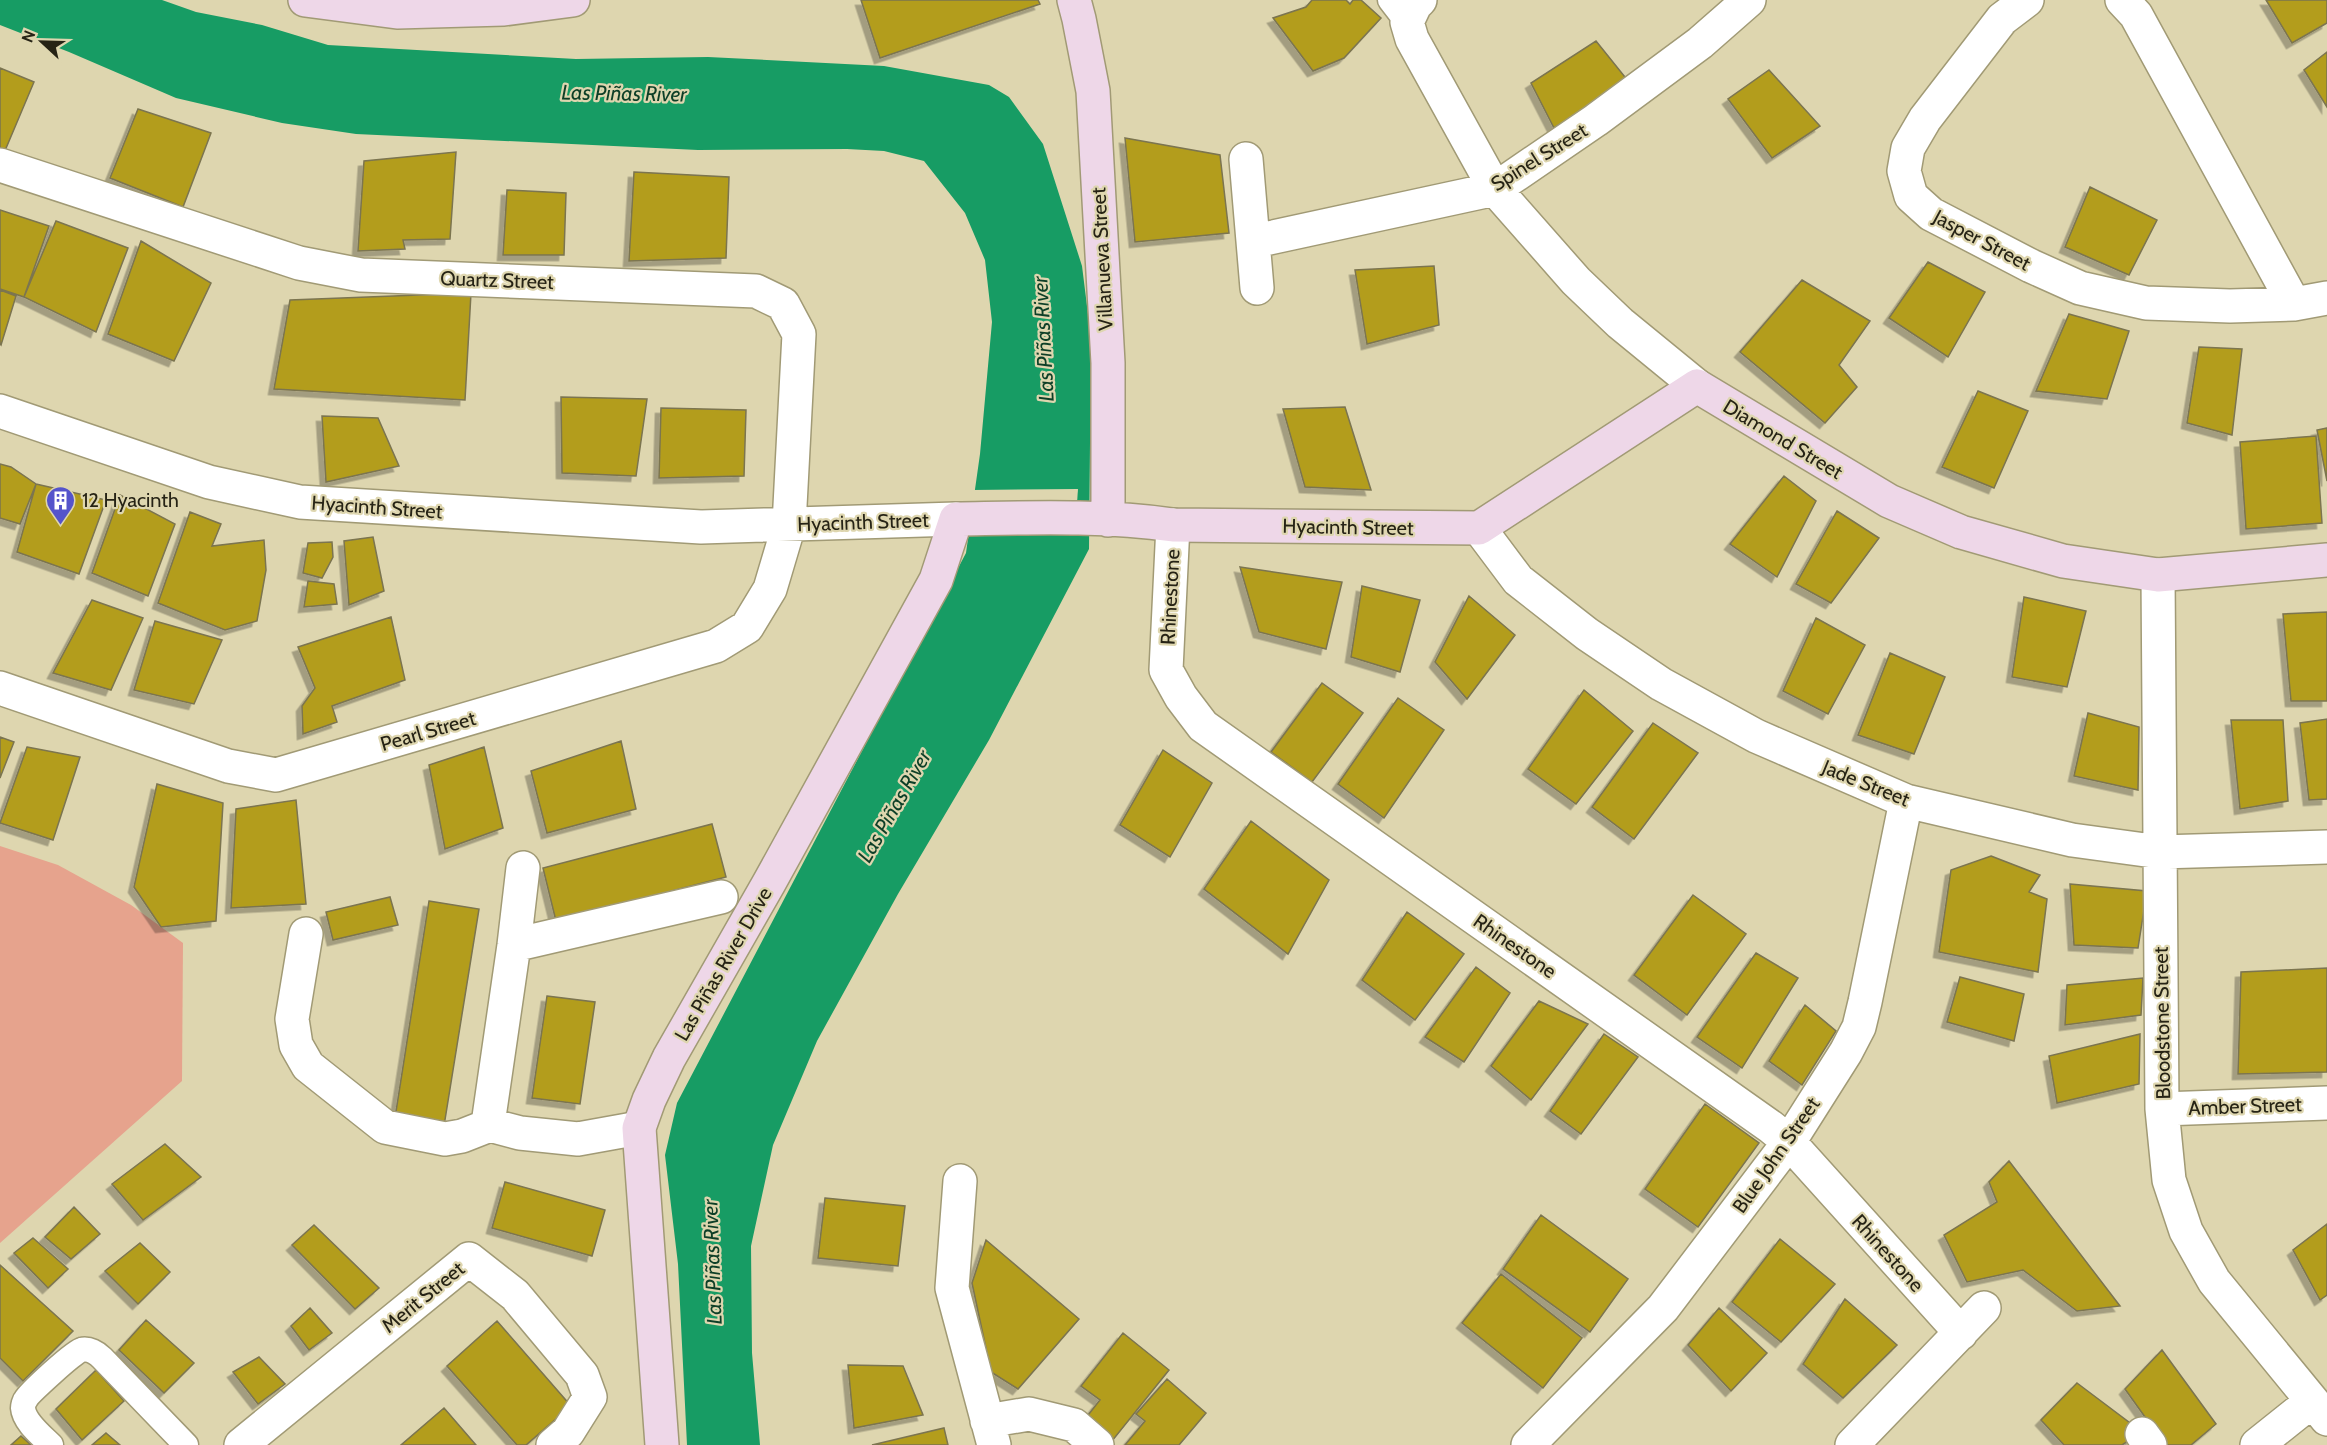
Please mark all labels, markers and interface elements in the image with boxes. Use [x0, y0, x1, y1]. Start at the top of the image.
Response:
north arrow [12, 12, 72, 72]
text: N [18, 28, 39, 45]
water label: Las Piñas River [561, 79, 688, 107]
street label: Spinel Street [1486, 118, 1592, 196]
street label: Villanueva Street [1086, 187, 1118, 331]
street label: Jasper Street [1929, 204, 2035, 276]
street label: Quartz Street [440, 266, 555, 294]
water label: Las Piñas River [1027, 274, 1059, 402]
street label: Diamond Street [1719, 394, 1847, 484]
building icon: 12 Hyacinth [45, 484, 77, 526]
place label: 12 Hyacinth [82, 488, 179, 512]
street label: Hyacinth Street [311, 490, 444, 524]
street label: Hyacinth Street [797, 508, 929, 536]
street label: Hyacinth Street [1282, 514, 1414, 540]
street label: Rhinestone [1156, 549, 1184, 645]
street label: Pearl Street [378, 706, 479, 756]
water label: Las Piñas River [852, 744, 937, 866]
street label: Jade Street [1818, 754, 1913, 811]
street label: Las Piñas River Drive [669, 883, 777, 1045]
street label: Rhinestone [1469, 909, 1561, 983]
street label: Bloodstone Street [2149, 946, 2175, 1100]
street label: Blue John Street [1727, 1092, 1825, 1217]
street label: Amber Street [2188, 1092, 2302, 1120]
water label: Las Piñas River [697, 1197, 727, 1325]
street label: Rhinestone [1847, 1209, 1929, 1297]
street label: Merit Street [377, 1256, 469, 1338]

